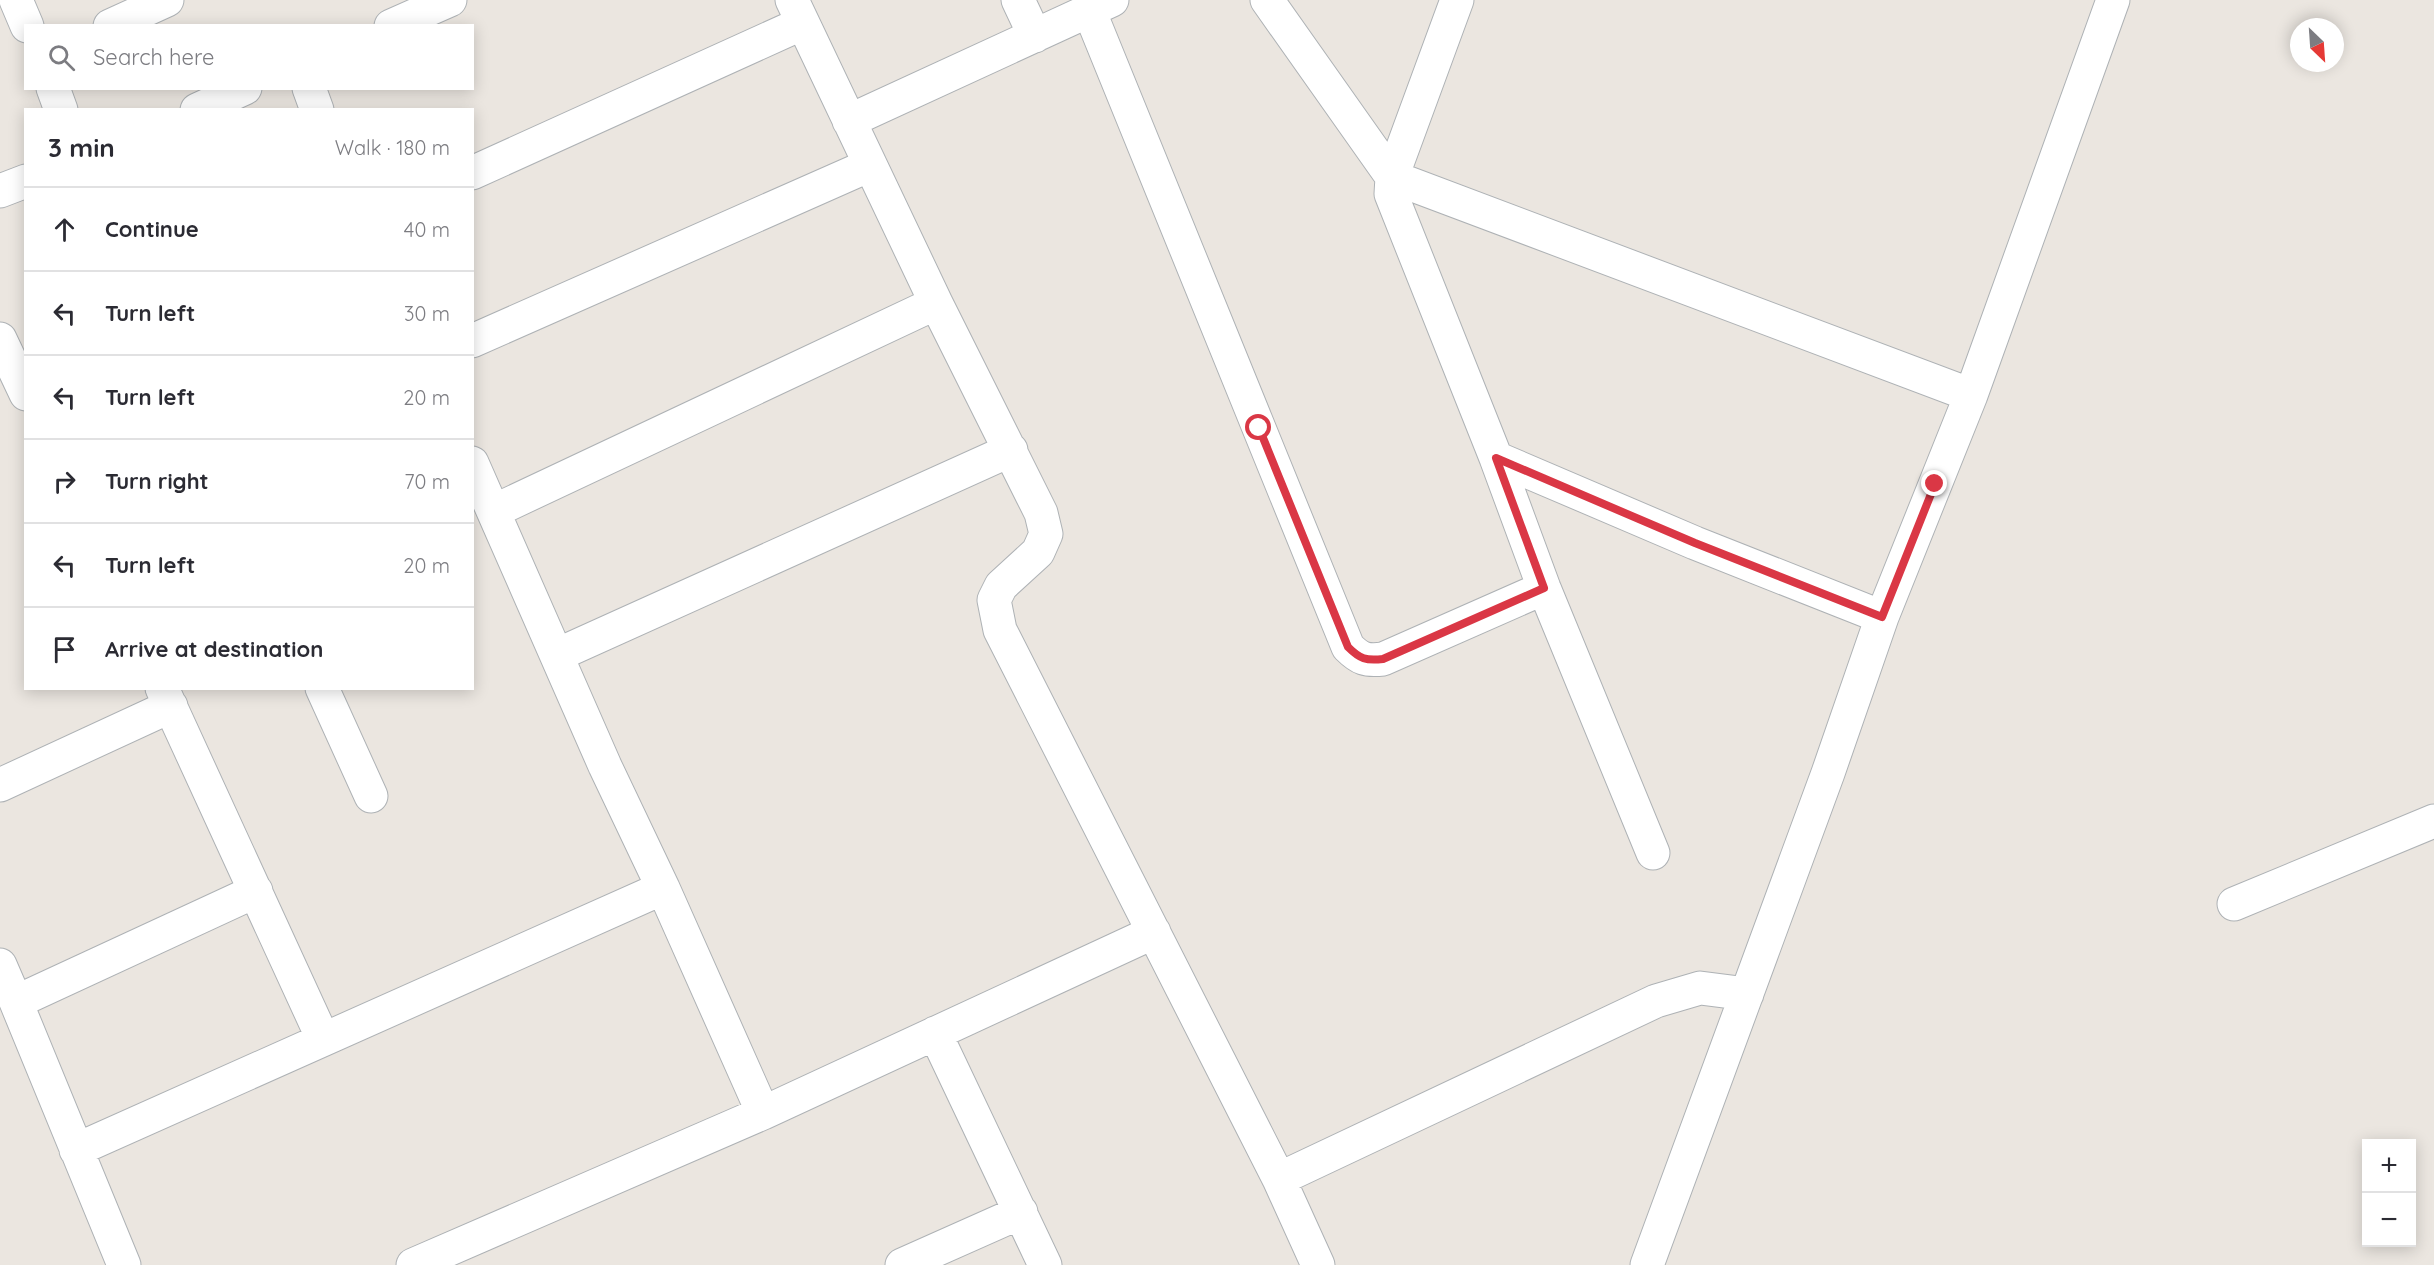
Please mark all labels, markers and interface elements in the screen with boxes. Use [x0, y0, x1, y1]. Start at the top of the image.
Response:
north arrow [2290, 18, 2344, 72]
search box [24, 24, 474, 90]
icon: search [45, 41, 78, 74]
text: Search here [93, 43, 214, 71]
text: 3 min [48, 131, 115, 164]
text: Walk · 180 m [335, 135, 450, 160]
icon: ahead [48, 213, 81, 246]
text: Continue [105, 215, 199, 243]
text: 40 m [404, 217, 450, 242]
icon: left [48, 297, 81, 330]
text: Turn left [105, 299, 195, 327]
text: 30 m [404, 301, 450, 326]
icon: left [48, 381, 81, 414]
text: Turn left [105, 383, 195, 411]
text: 20 m [403, 385, 450, 410]
route start [1245, 414, 1271, 440]
icon: right [48, 465, 81, 498]
text: Turn right [105, 467, 209, 495]
text: 70 m [404, 469, 450, 494]
route end [1921, 470, 1947, 496]
icon: left [48, 549, 81, 582]
text: Turn left [105, 551, 195, 579]
text: 20 m [403, 553, 450, 578]
icon: arrive [48, 633, 81, 666]
text: Arrive at destination [105, 635, 323, 663]
map controls [2362, 1139, 2416, 1247]
button: + [2362, 1139, 2416, 1193]
button: − [2362, 1193, 2416, 1247]

